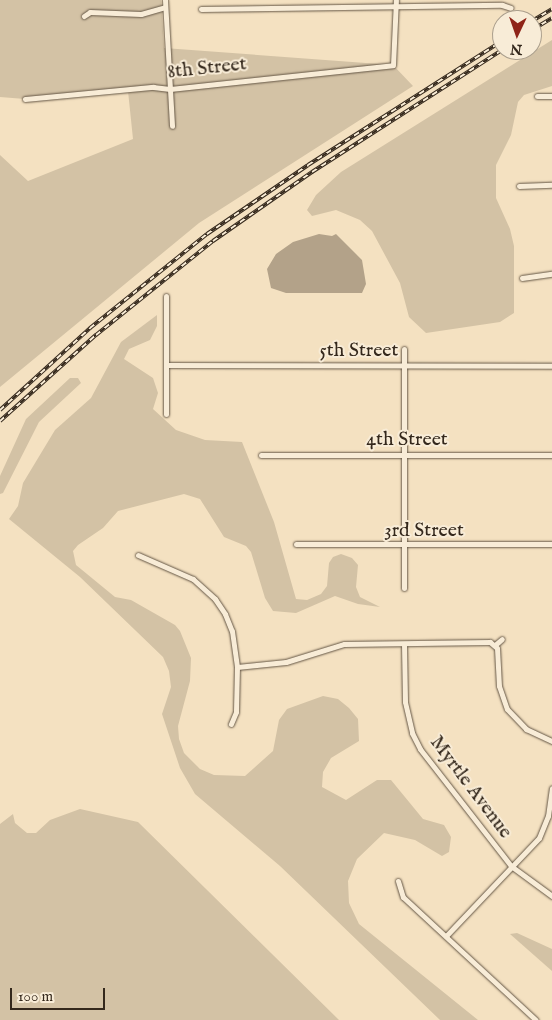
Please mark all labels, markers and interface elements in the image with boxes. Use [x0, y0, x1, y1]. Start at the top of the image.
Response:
north arrow [492, 10, 542, 60]
text: N [510, 40, 523, 58]
street label: 8th Street [166, 52, 248, 84]
street label: 5th Street [320, 338, 398, 362]
street label: 4th Street [366, 427, 448, 451]
street label: 3rd Street [384, 518, 464, 542]
street label: Myrtle Avenue [425, 731, 517, 843]
scale bar [12, 978, 108, 1010]
text: 100 m [18, 987, 53, 1006]

